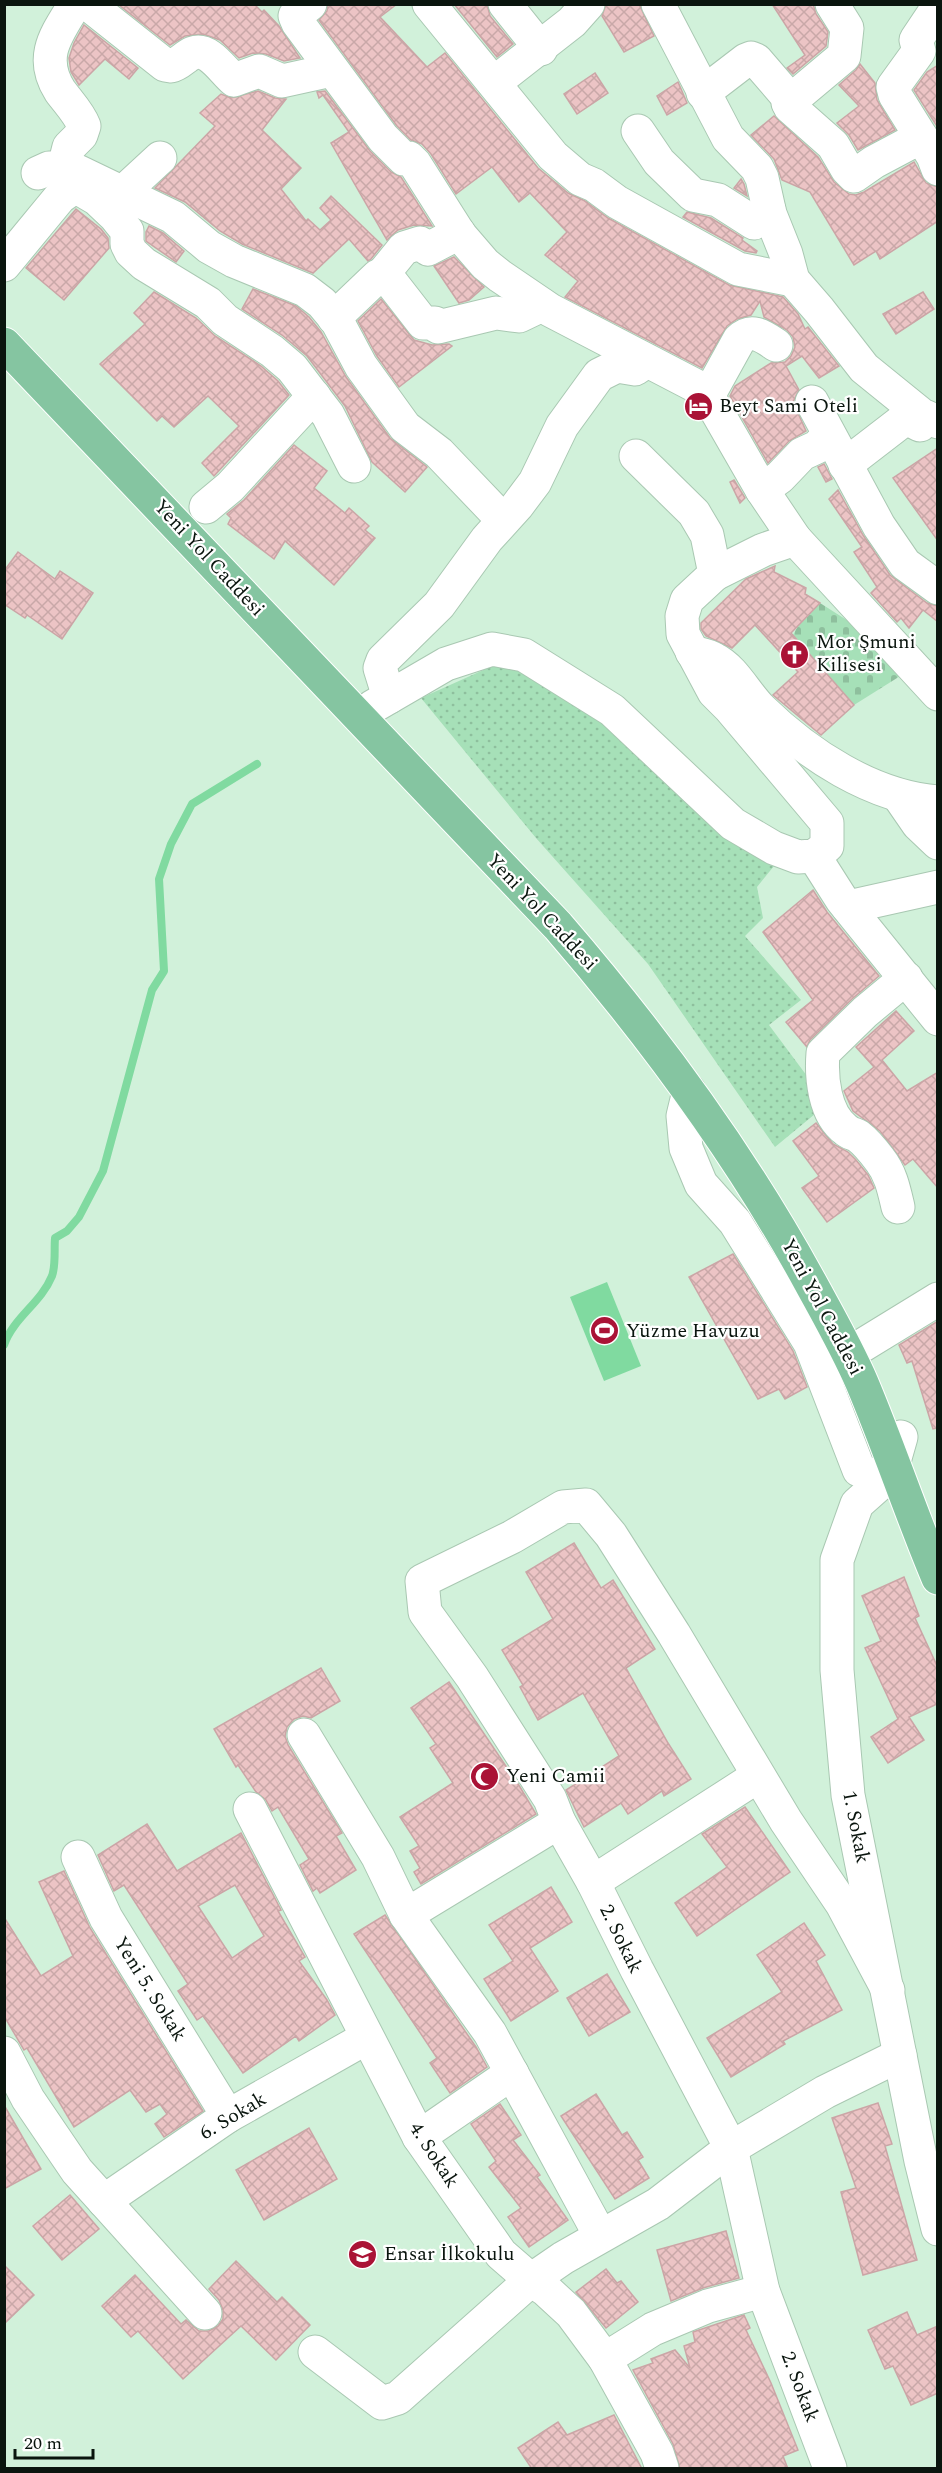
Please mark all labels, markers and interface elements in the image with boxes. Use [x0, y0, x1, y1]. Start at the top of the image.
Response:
hotel icon: Beyt Sami Oteli [682, 390, 714, 422]
place label: Beyt Sami Oteli [719, 391, 858, 421]
street label: Yeni Yol Caddesi [146, 492, 272, 624]
place label: Mor Şmuni Kilisesi [816, 627, 916, 680]
church icon: Mor Şmuni Kilisesi [779, 638, 811, 670]
street label: Yeni Yol Caddesi [479, 846, 605, 978]
street label: Yeni Yol Caddesi [773, 1233, 871, 1381]
sports icon: Yüzme Havuzu [589, 1315, 621, 1347]
place label: Yüzme Havuzu [626, 1316, 760, 1346]
mosque icon: Yeni Camii [469, 1760, 501, 1792]
place label: Yeni Camii [506, 1761, 605, 1791]
street label: 1. Sokak [834, 1788, 878, 1866]
street label: 2. Sokak [591, 1899, 651, 1979]
street label: Yeni 5. Sokak [106, 1931, 194, 2047]
street label: 6. Sokak [194, 2084, 272, 2148]
street label: 4. Sokak [401, 2116, 467, 2194]
school or university icon: Ensar İlkokulu [347, 2238, 379, 2270]
place label: Ensar İlkokulu [384, 2239, 515, 2269]
street label: 2. Sokak [773, 2347, 827, 2427]
scale bar [15, 2422, 93, 2460]
text: 20 m [24, 2430, 62, 2457]

